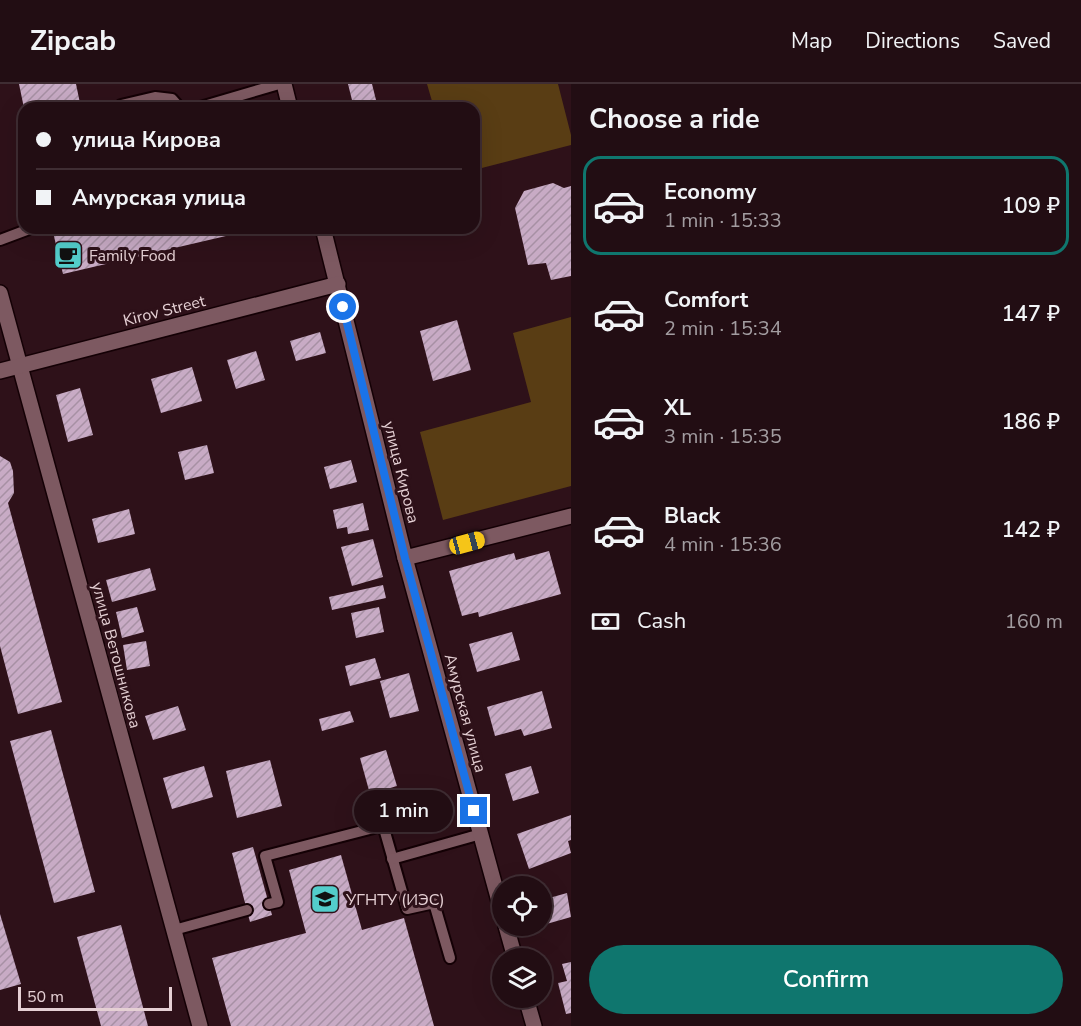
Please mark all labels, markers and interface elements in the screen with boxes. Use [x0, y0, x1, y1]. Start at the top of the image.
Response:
text: Zipcab [30, 22, 116, 60]
text: Map [791, 27, 832, 55]
text: Directions [865, 27, 960, 55]
text: Saved [993, 27, 1051, 55]
text: Choose a ride [589, 101, 760, 138]
text: улица Кирова [72, 125, 221, 155]
text: Economy [664, 177, 756, 207]
icon: car [592, 179, 646, 233]
text: Амурская улица [72, 183, 246, 213]
text: 109 ₽ [1001, 191, 1060, 221]
text: 1 min · 15:33 [664, 207, 782, 234]
cafe icon: Family Food [52, 239, 84, 271]
place label: Family Food [89, 245, 176, 267]
text: Comfort [664, 285, 748, 315]
icon: car [592, 287, 646, 341]
street label: Kirov Street [121, 290, 208, 332]
route start [329, 293, 356, 320]
text: 147 ₽ [1001, 299, 1060, 329]
text: 2 min · 15:34 [664, 315, 782, 342]
text: XL [664, 393, 691, 423]
icon: car [592, 395, 646, 449]
text: 186 ₽ [1001, 407, 1060, 437]
street label: улица Кирова [378, 419, 424, 525]
text: 3 min · 15:35 [664, 423, 782, 450]
text: Black [664, 501, 720, 531]
icon: car [592, 503, 646, 557]
text: 142 ₽ [1001, 515, 1060, 545]
car [447, 530, 487, 556]
text: 4 min · 15:36 [664, 531, 782, 558]
street label: улица Ветошникова [86, 580, 146, 731]
icon: cash [589, 605, 622, 638]
text: Cash [637, 606, 686, 636]
text: 160 m [1005, 608, 1063, 635]
street label: Амурская улица [439, 651, 491, 775]
callout: 1 min [354, 790, 453, 832]
text: 1 min [378, 797, 429, 824]
route end [460, 797, 487, 824]
map controls [492, 876, 552, 1008]
button: locate [492, 876, 552, 936]
school or university icon: УГНТУ (ИЭС) [309, 883, 341, 915]
place label: УГНТУ (ИЭС) [345, 889, 445, 911]
button: Confirm [589, 945, 1063, 1014]
button: layers [492, 948, 552, 1008]
scale bar [18, 984, 172, 1012]
text: 50 m [27, 986, 64, 1008]

